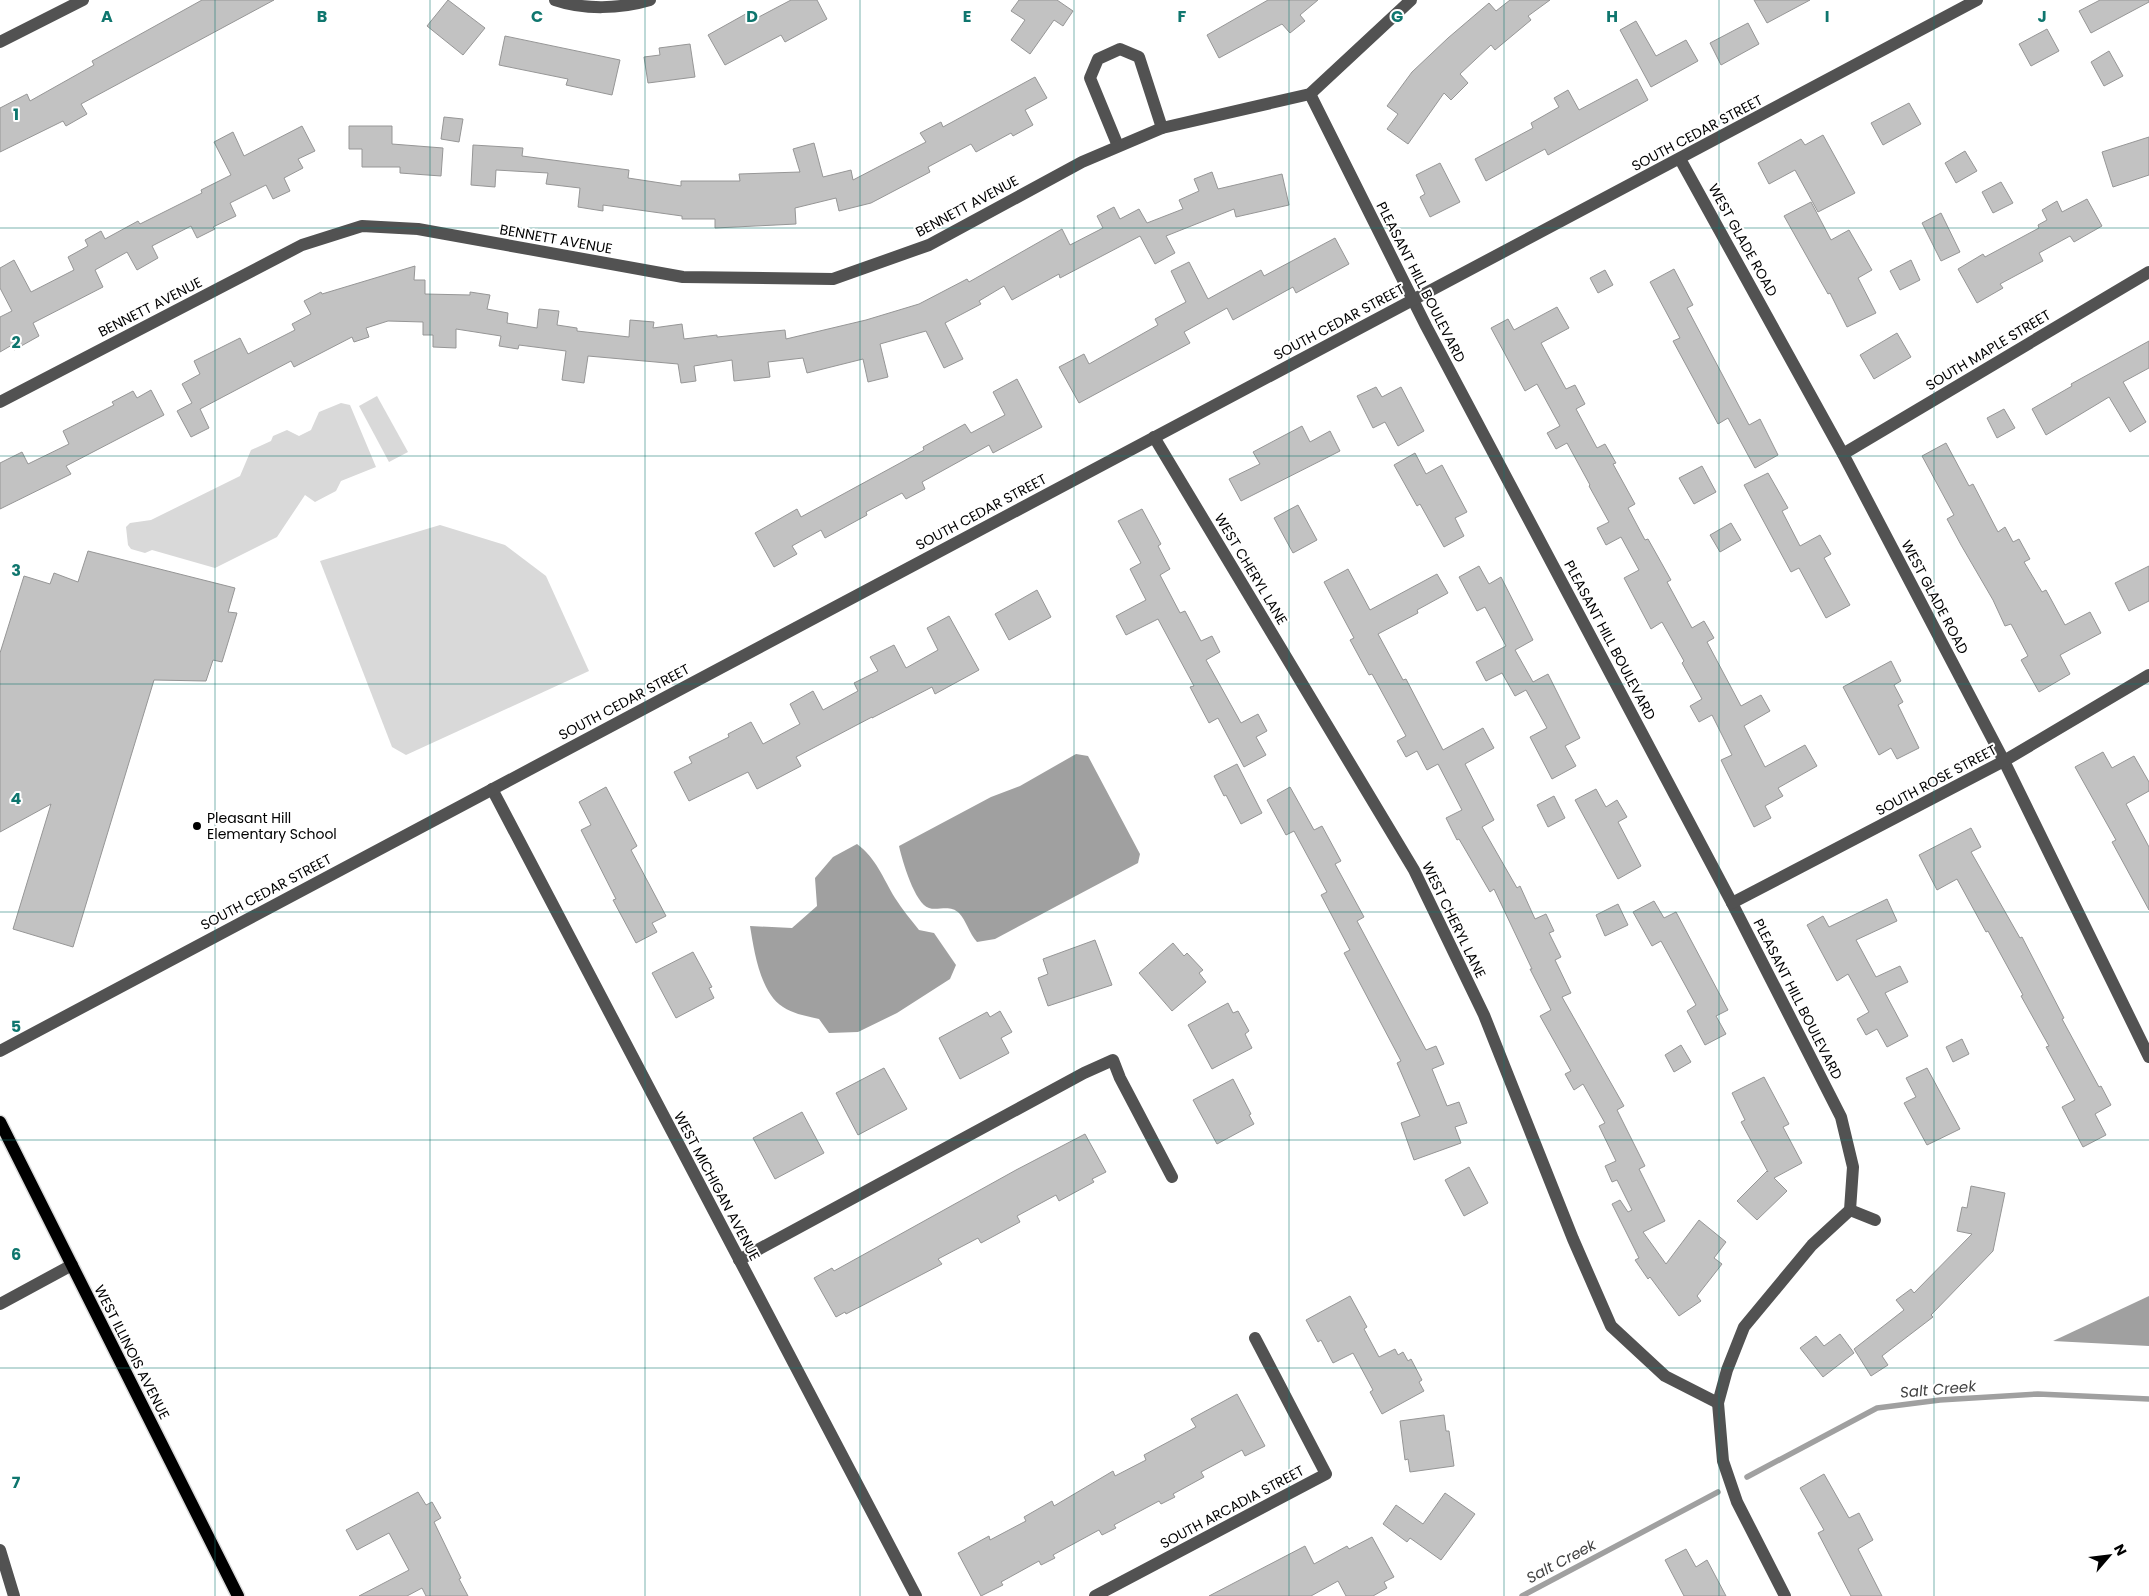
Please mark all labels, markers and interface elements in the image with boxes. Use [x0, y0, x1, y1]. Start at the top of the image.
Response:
text: A [101, 5, 113, 28]
text: B [317, 5, 327, 28]
text: C [531, 5, 543, 28]
text: D [746, 5, 758, 28]
text: E [963, 5, 971, 28]
text: F [1178, 5, 1187, 28]
text: G [1391, 5, 1403, 28]
text: H [1606, 5, 1618, 28]
text: I [1825, 5, 1829, 28]
text: J [2037, 5, 2047, 28]
street label: SOUTH CEDAR STREET [1628, 90, 1766, 176]
text: 1 [13, 103, 19, 126]
street label: BENNETT AVENUE [912, 170, 1022, 242]
street label: WEST GLADE ROAD [1704, 180, 1782, 300]
street label: PLEASANT HILL BOULEVARD [1372, 198, 1470, 366]
street label: BENNETT AVENUE [498, 219, 614, 259]
street label: BENNETT AVENUE [95, 272, 205, 342]
street label: SOUTH CEDAR STREET [1270, 279, 1408, 365]
street label: SOUTH MAPLE STREET [1922, 305, 2055, 395]
text: 2 [11, 331, 21, 354]
street label: SOUTH CEDAR STREET [912, 469, 1050, 555]
street label: WEST CHERYL LANE [1210, 509, 1292, 629]
street label: WEST GLADE ROAD [1896, 536, 1974, 658]
street label: PLEASANT HILL BOULEVARD [1559, 557, 1661, 723]
text: 3 [11, 559, 21, 582]
street label: SOUTH CEDAR STREET [555, 659, 693, 745]
street label: SOUTH ROSE STREET [1872, 739, 2000, 820]
text: 4 [11, 787, 22, 810]
place label: Pleasant Hill Elementary School [207, 808, 337, 844]
marker: Pleasant Hill Elementary School [191, 820, 203, 832]
street label: SOUTH CEDAR STREET [197, 849, 335, 935]
street label: WEST CHERYL LANE [1417, 859, 1491, 981]
street label: PLEASANT HILL BOULEVARD [1749, 915, 1847, 1083]
text: 5 [11, 1015, 21, 1038]
street label: WEST MICHIGAN AVENUE [669, 1108, 765, 1264]
text: 6 [11, 1243, 21, 1266]
street label: WEST ILLINOIS AVENUE [89, 1281, 175, 1423]
water label: Salt Creek [1899, 1375, 1978, 1403]
street label: SOUTH ARCADIA STREET [1156, 1460, 1308, 1554]
text: 7 [12, 1471, 21, 1494]
north arrow [2084, 1531, 2134, 1581]
water label: Salt Creek [1523, 1533, 1601, 1588]
text: N [2109, 1541, 2132, 1559]

